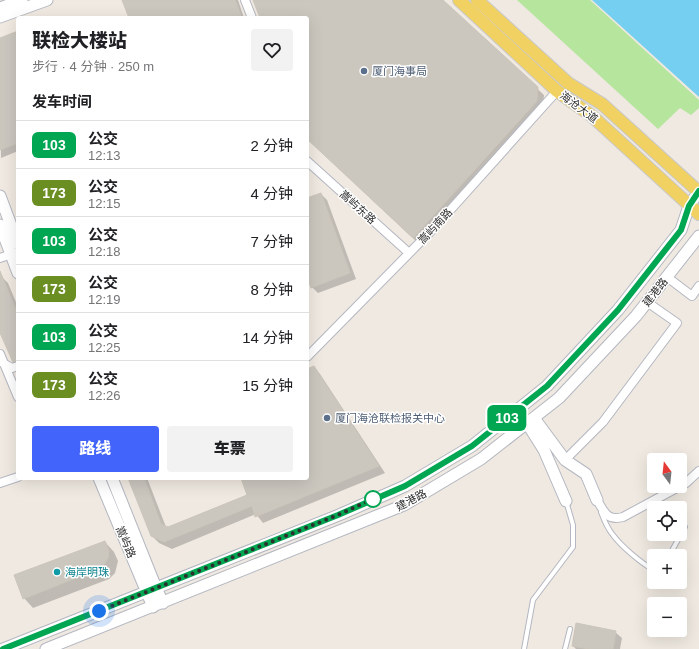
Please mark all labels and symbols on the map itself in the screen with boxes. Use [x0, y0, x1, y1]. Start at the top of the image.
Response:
place label: 厦门海事局 [372, 65, 427, 77]
marker: 厦门海事局 [359, 66, 369, 76]
street label: 海沧大道 [558, 89, 600, 125]
street label: 嵩屿东路 [338, 188, 378, 226]
street label: 嵩屿南路 [416, 206, 454, 246]
street label: 建港路 [640, 275, 670, 309]
line badge: 103 [484, 405, 530, 431]
place label: 厦门海沧联检报关中心 [335, 412, 445, 424]
marker: 厦门海沧联检报关中心 [322, 413, 332, 423]
north arrow [647, 453, 687, 493]
street label: 建港路 [394, 487, 428, 513]
unlabelled marker [364, 490, 382, 508]
street label: 嵩屿路 [114, 524, 138, 560]
place label: 海岸明珠 [65, 566, 109, 578]
marker: 海岸明珠 [52, 567, 62, 577]
your location [89, 601, 109, 621]

